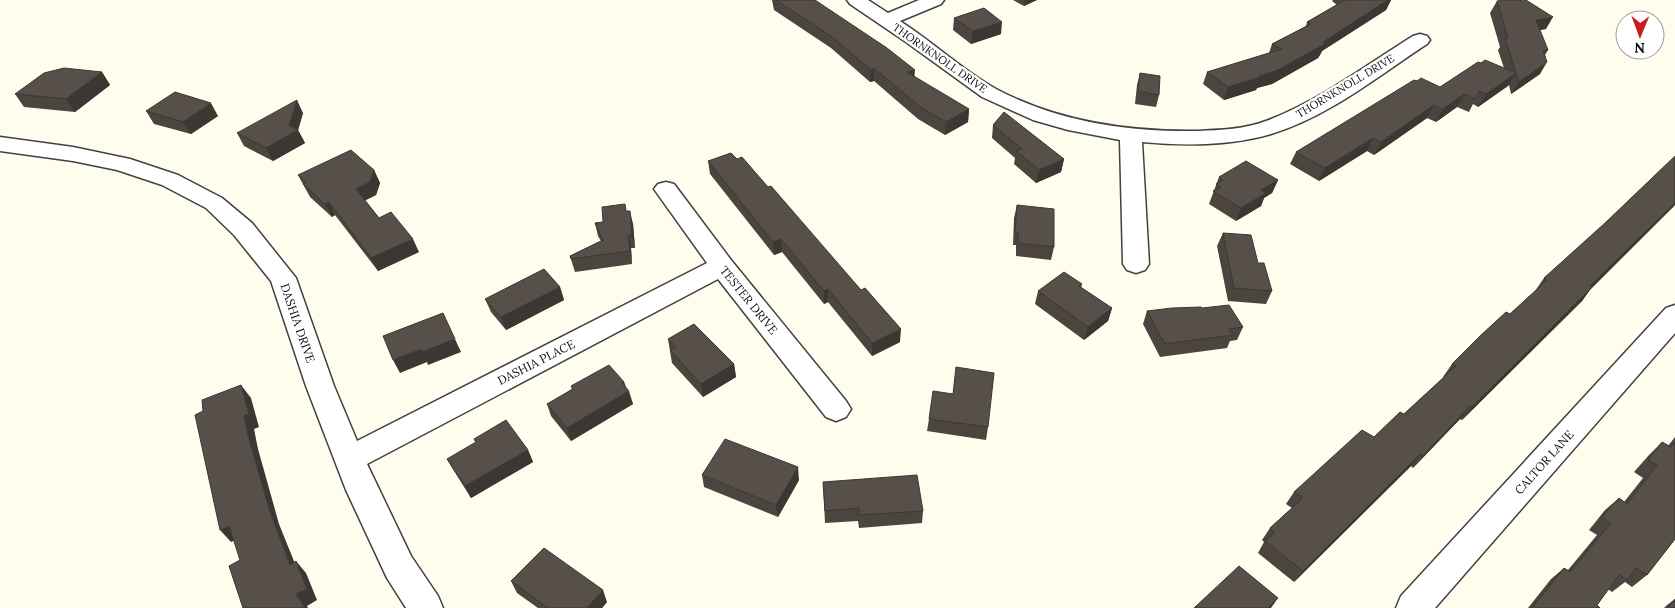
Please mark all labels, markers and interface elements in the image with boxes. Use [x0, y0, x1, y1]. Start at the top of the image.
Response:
north arrow [1615, 10, 1665, 60]
street label: THORNKNOLL DRIVE [890, 20, 990, 96]
text: N [1634, 39, 1645, 57]
street label: THORNKNOLL DRIVE [1293, 51, 1397, 121]
street label: TESTER DRIVE [717, 263, 781, 337]
street label: DASHIA DRIVE [277, 281, 319, 365]
street label: DASHIA PLACE [495, 336, 577, 388]
street label: CALTOR LANE [1511, 427, 1577, 497]

